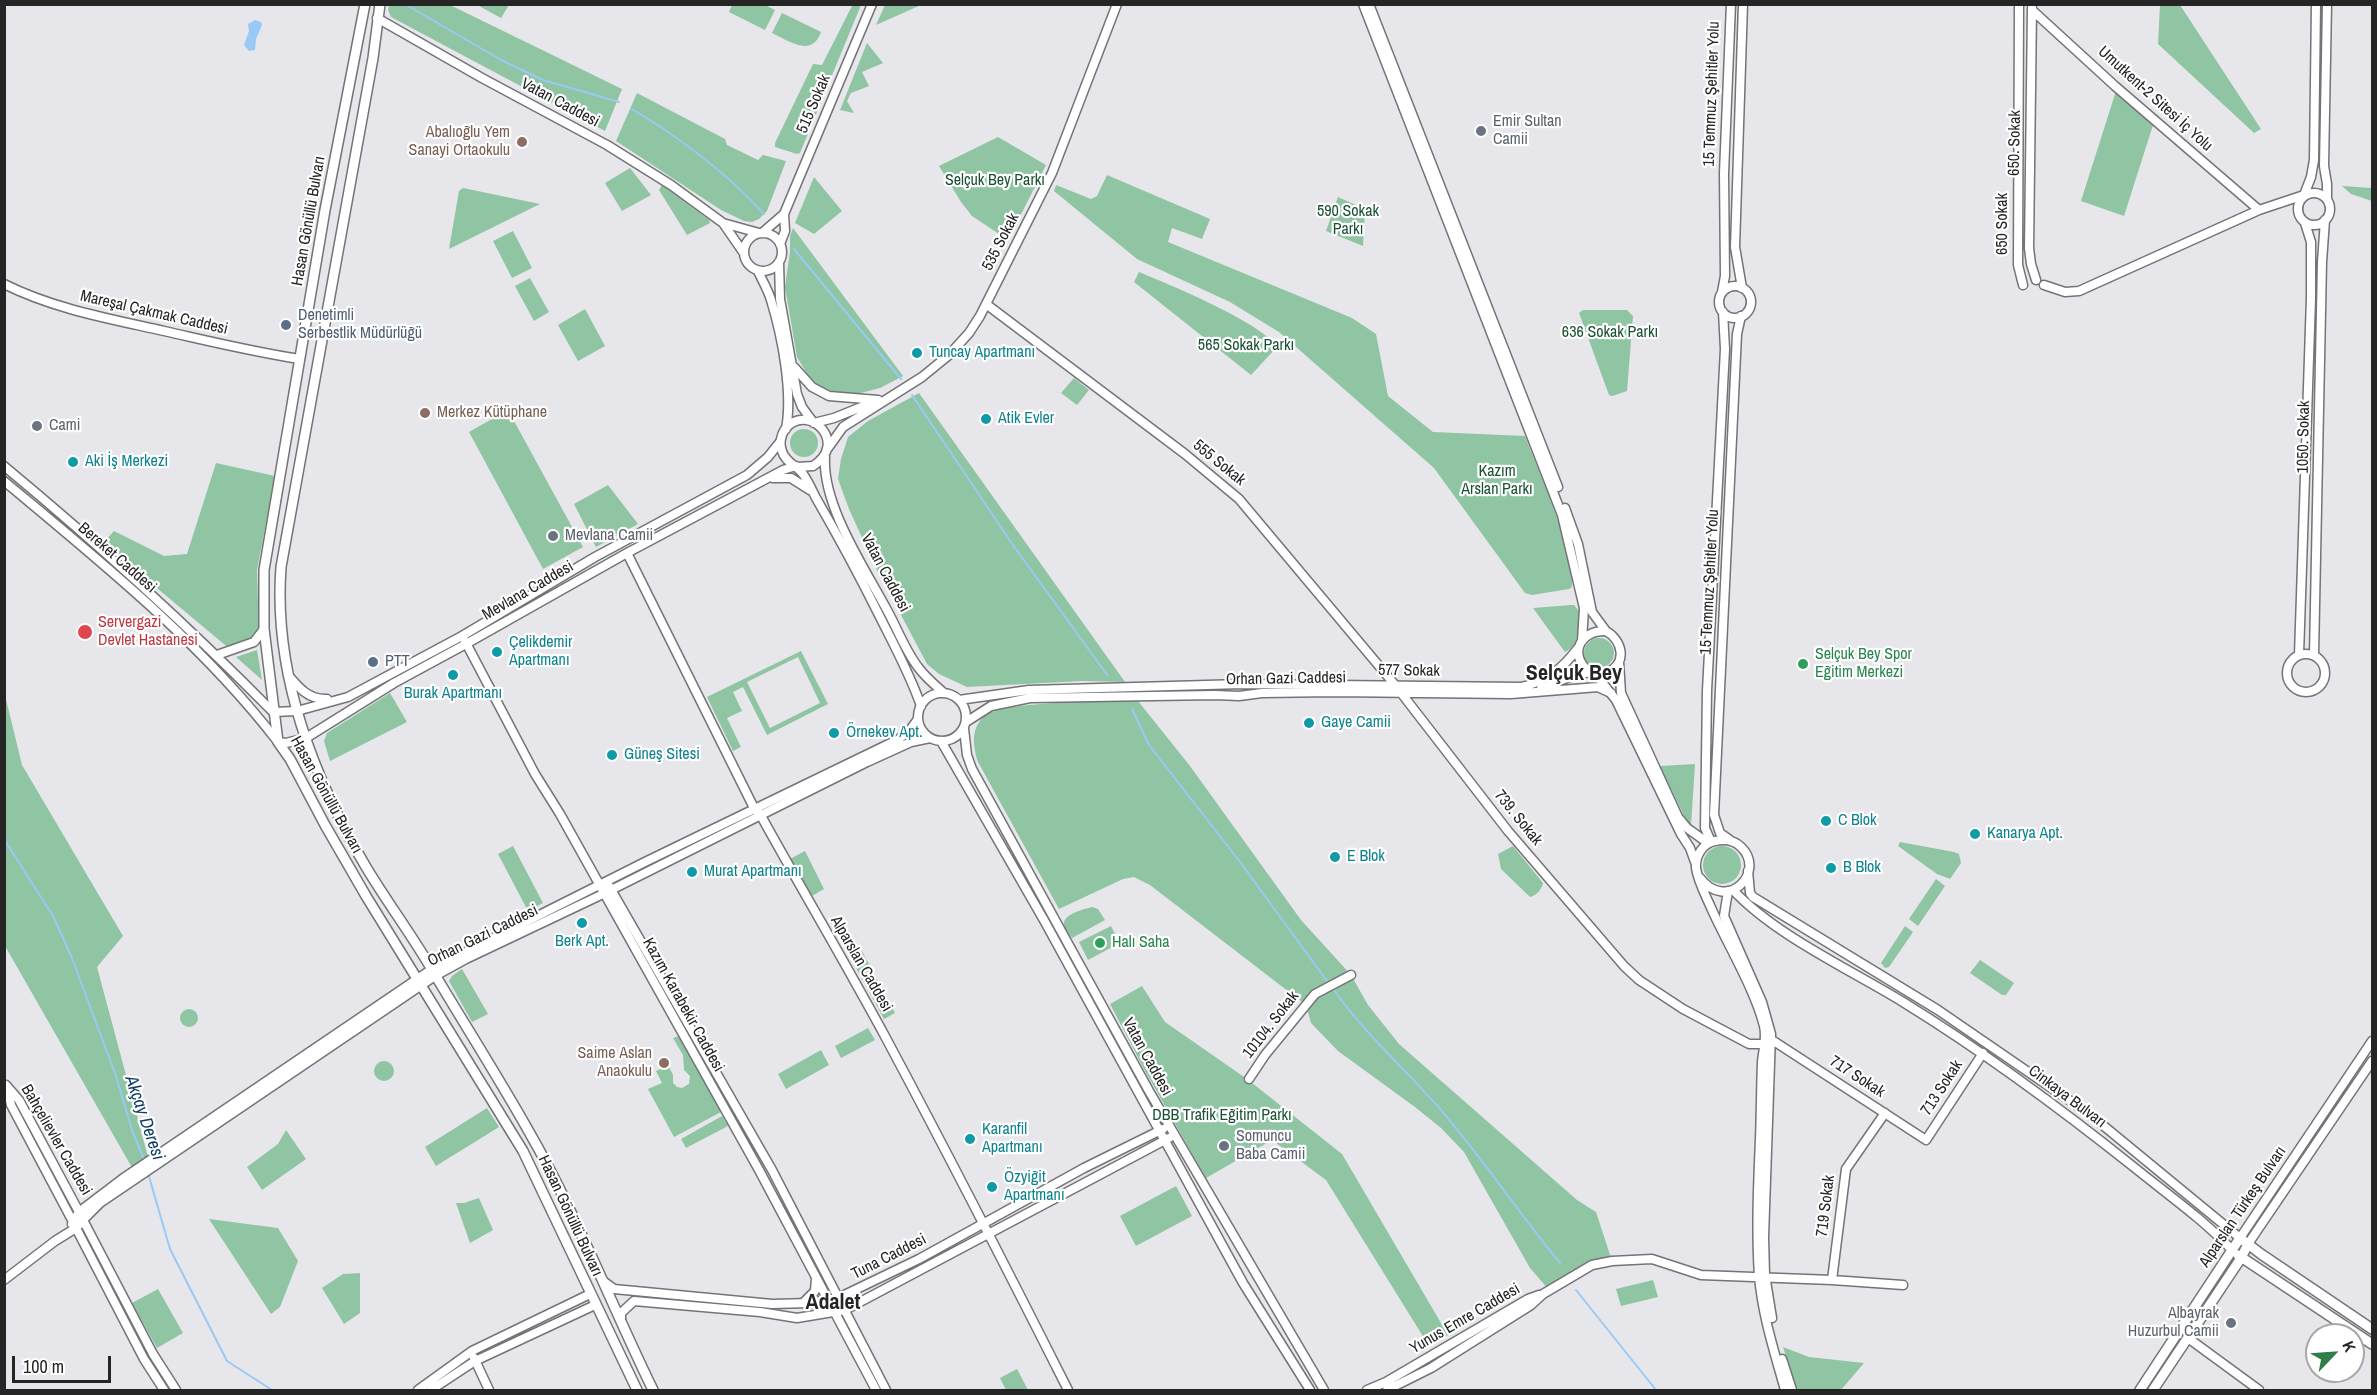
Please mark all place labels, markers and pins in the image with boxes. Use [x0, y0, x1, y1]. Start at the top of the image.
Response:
place label: Emir Sultan Camii [1493, 112, 1562, 150]
place label: Abalıoğlu Yem Sanayi Ortaokulu [409, 123, 510, 161]
marker: Emir Sultan Camii [1474, 124, 1488, 138]
marker: Abalıoğlu Yem Sanayi Ortaokulu [515, 135, 529, 149]
place label: Denetimli Serbestlik Müdürlüğü [298, 306, 422, 344]
marker: Denetimli Serbestlik Müdürlüğü [279, 318, 293, 332]
place label: Tuncay Apartmanı [929, 343, 1035, 363]
marker: Tuncay Apartmanı [910, 346, 924, 360]
place label: Merkez Kütüphane [437, 403, 547, 423]
marker: Merkez Kütüphane [418, 406, 432, 420]
place label: Atik Evler [998, 409, 1054, 429]
marker: Atik Evler [979, 412, 993, 426]
place label: Cami [49, 416, 80, 436]
marker: Cami [30, 419, 44, 433]
place label: Aki İş Merkezi [85, 452, 168, 472]
marker: Aki İş Merkezi [66, 455, 80, 469]
place label: Mevlana Camii [565, 526, 653, 546]
marker: Mevlana Camii [546, 529, 560, 543]
place label: Servergazi Devlet Hastanesi [98, 613, 198, 651]
marker: Servergazi Devlet Hastanesi [76, 623, 94, 641]
place label: Çelikdemir Apartmanı [509, 633, 572, 671]
marker: Çelikdemir Apartmanı [490, 645, 504, 659]
place label: Selçuk Bey Spor Eğitim Merkezi [1815, 645, 1912, 683]
place label: PTT [385, 652, 410, 672]
marker: PTT [366, 655, 380, 669]
marker: Selçuk Bey Spor Eğitim Merkezi [1796, 657, 1810, 671]
marker: Burak Apartmanı [446, 668, 460, 682]
place label: Burak Apartmanı [404, 684, 502, 704]
place label: Gaye Camii [1321, 713, 1391, 733]
marker: Gaye Camii [1302, 716, 1316, 730]
place label: Örnekev Apt. [846, 723, 923, 743]
marker: Örnekev Apt. [827, 726, 841, 740]
place label: Güneş Sitesi [624, 745, 700, 765]
marker: Güneş Sitesi [605, 748, 619, 762]
place label: C Blok [1838, 811, 1877, 831]
marker: C Blok [1819, 814, 1833, 828]
place label: Kanarya Apt. [1987, 824, 2063, 844]
marker: Kanarya Apt. [1968, 827, 1982, 841]
place label: E Blok [1347, 847, 1385, 867]
marker: E Blok [1328, 850, 1342, 864]
place label: B Blok [1843, 858, 1881, 878]
marker: B Blok [1824, 861, 1838, 875]
place label: Murat Apartmanı [704, 862, 802, 882]
marker: Murat Apartmanı [685, 865, 699, 879]
marker: Berk Apt. [575, 916, 589, 930]
place label: Berk Apt. [555, 932, 609, 952]
place label: Halı Saha [1112, 933, 1170, 953]
marker: Halı Saha [1093, 936, 1107, 950]
place label: Saime Aslan Anaokulu [578, 1044, 652, 1082]
marker: Saime Aslan Anaokulu [657, 1056, 671, 1070]
place label: Karanfil Apartmanı [982, 1120, 1043, 1158]
place label: Somuncu Baba Camii [1236, 1127, 1305, 1165]
marker: Karanfil Apartmanı [963, 1132, 977, 1146]
marker: Somuncu Baba Camii [1217, 1139, 1231, 1153]
place label: Özyiğit Apartmanı [1004, 1168, 1065, 1206]
marker: Özyiğit Apartmanı [985, 1180, 999, 1194]
place label: Albayrak Huzurbul Camii [2128, 1304, 2219, 1342]
marker: Albayrak Huzurbul Camii [2224, 1316, 2238, 1330]

